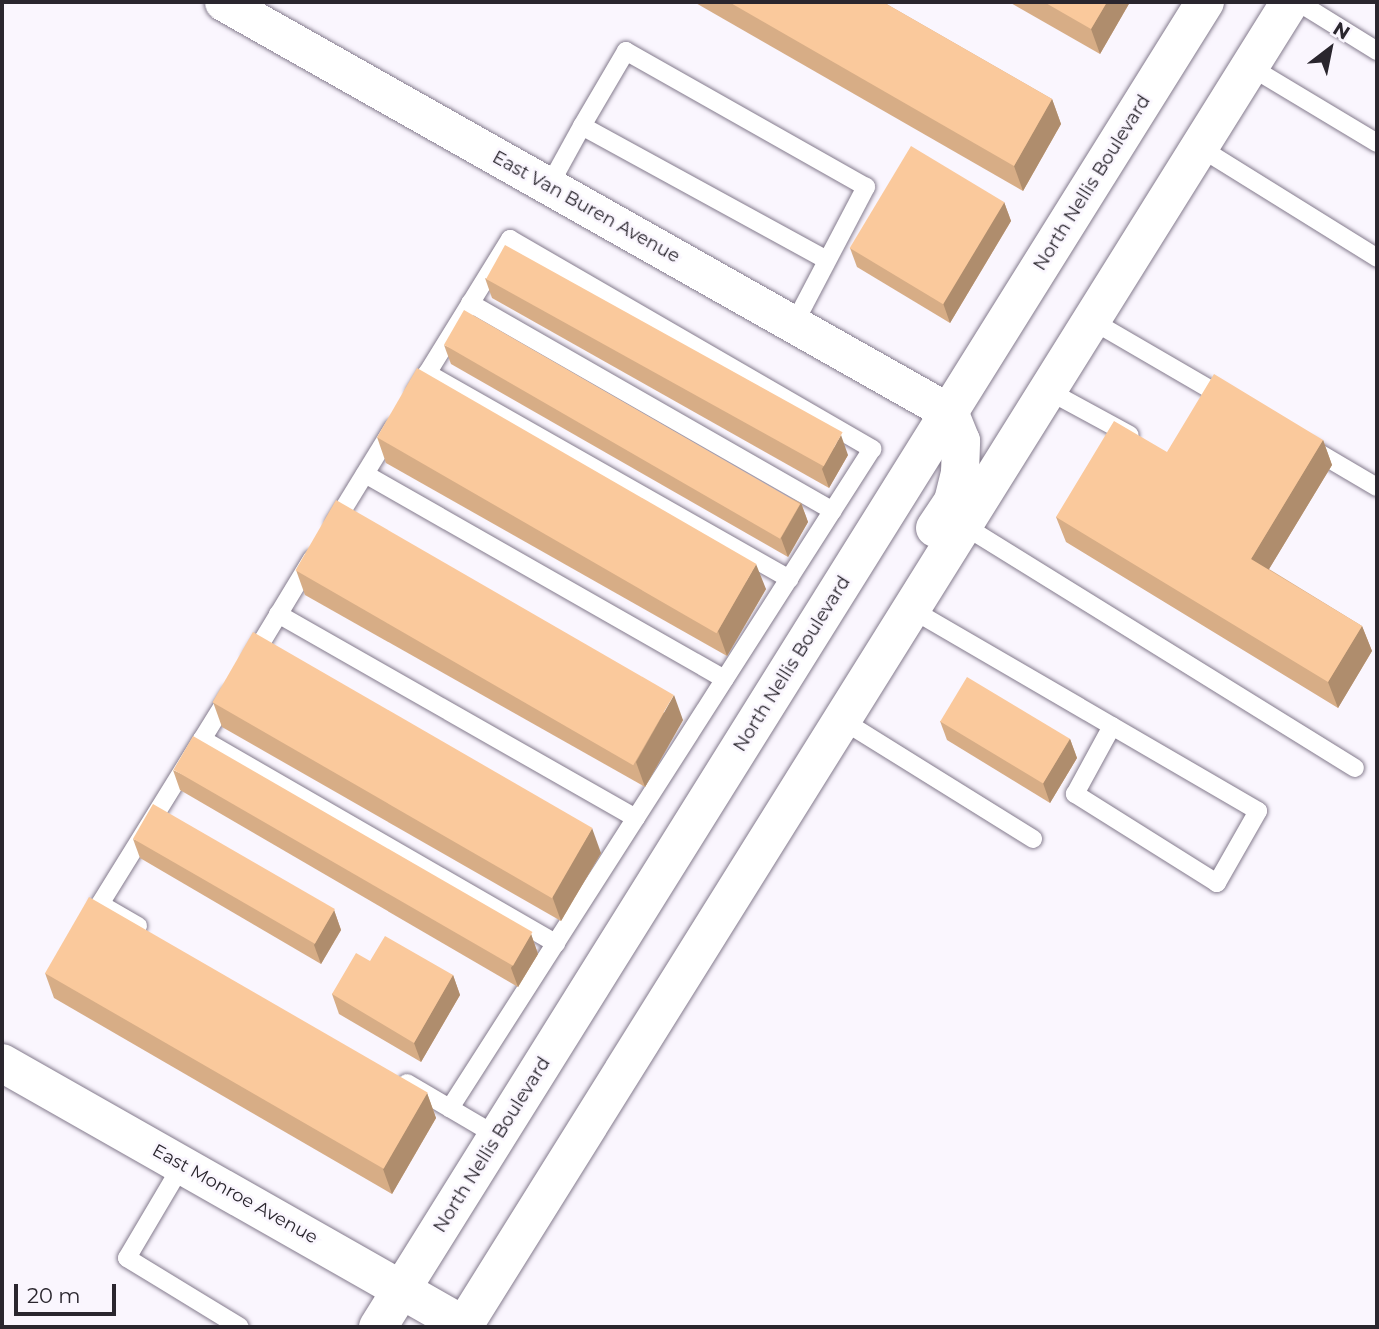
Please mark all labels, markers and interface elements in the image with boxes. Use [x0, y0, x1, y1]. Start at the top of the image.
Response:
north arrow [1295, 14, 1365, 84]
text: N [1329, 17, 1354, 45]
street label: North Nellis Boulevard [1029, 91, 1155, 275]
street label: East Van Buren Avenue [489, 146, 683, 268]
street label: North Nellis Boulevard [729, 572, 855, 756]
street label: North Nellis Boulevard [429, 1053, 555, 1237]
street label: East Monroe Avenue [149, 1140, 321, 1248]
scale bar [18, 1270, 119, 1314]
text: 20 m [27, 1283, 81, 1308]

